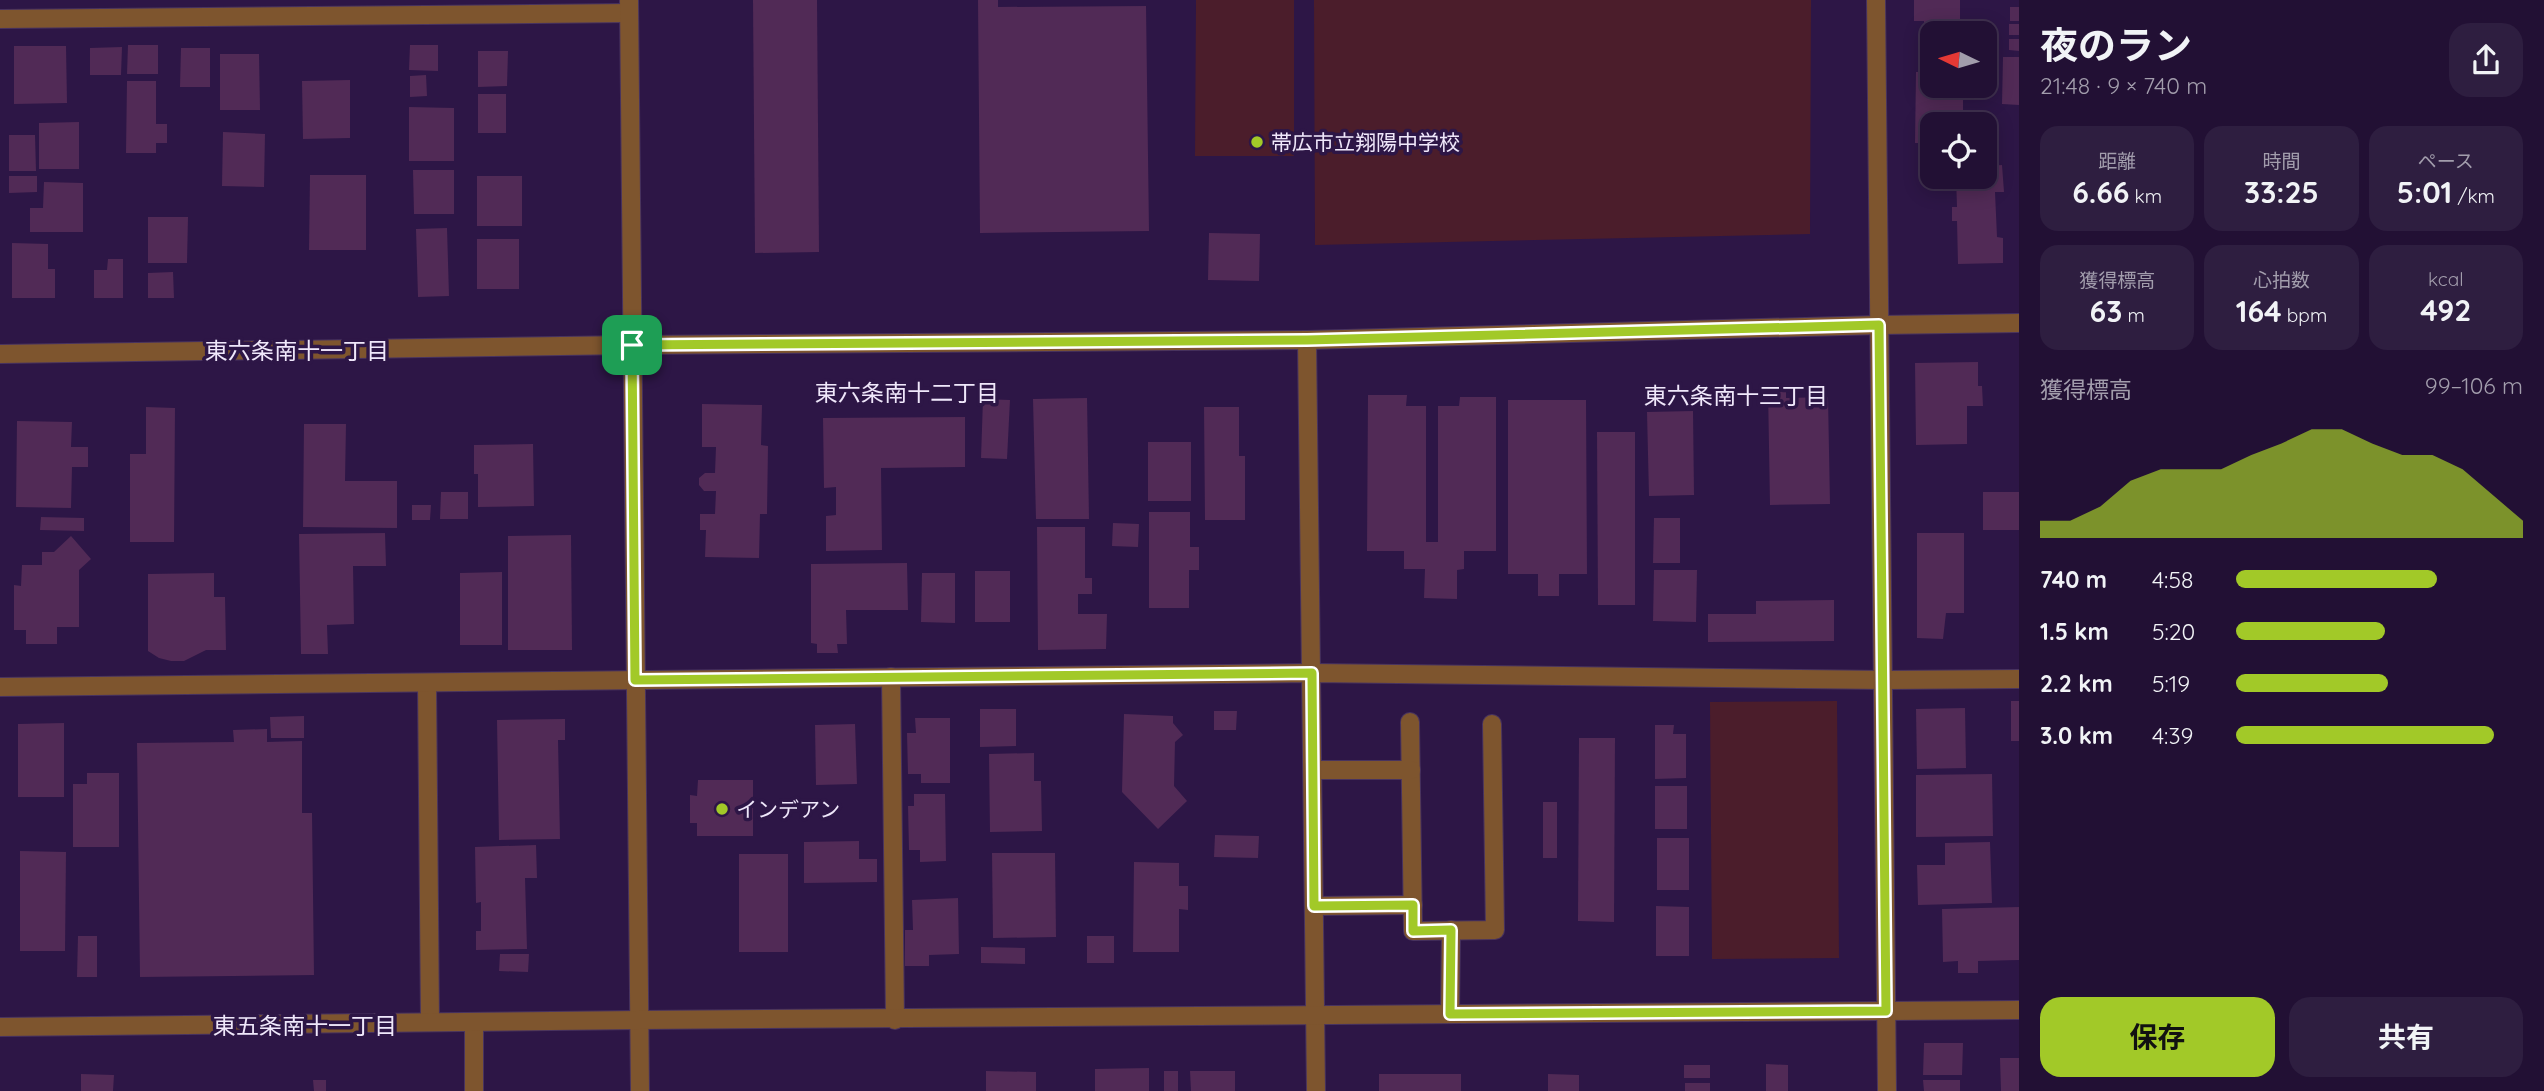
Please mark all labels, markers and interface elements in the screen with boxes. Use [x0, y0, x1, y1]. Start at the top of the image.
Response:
north arrow [1920, 21, 1997, 98]
map controls [1920, 21, 1997, 189]
text: 夜のラン [2040, 21, 2192, 69]
button: share [2449, 23, 2523, 97]
text: 21:48 · 9 × 740 m [2040, 71, 2207, 100]
button: locate [1920, 112, 1997, 189]
place label: 帯広市立翔陽中学校 [1271, 129, 1460, 155]
marker: 帯広市立翔陽中学校 [1249, 134, 1265, 150]
text: 距離 [2098, 149, 2136, 173]
text: 時間 [2262, 149, 2301, 173]
text: ペース [2418, 149, 2474, 173]
text: 6.66 [2072, 173, 2129, 211]
text: 33:25 [2244, 173, 2319, 211]
text: 5:01 [2397, 173, 2452, 211]
text: km [2129, 184, 2162, 208]
text: /km [2452, 184, 2495, 208]
text: kcal [2428, 267, 2464, 291]
text: 獲得標高 [2079, 268, 2155, 292]
text: 心拍数 [2253, 268, 2310, 292]
text: 492 [2420, 291, 2471, 329]
text: 63 [2090, 292, 2122, 330]
text: 164 [2236, 292, 2282, 330]
text: m [2122, 303, 2145, 327]
text: bpm [2282, 303, 2327, 327]
pin [602, 315, 662, 375]
icon: arrive [613, 326, 651, 364]
district label: 東六条南十一丁目 [205, 336, 389, 365]
text: 99–106 m [2425, 371, 2523, 400]
text: 獲得標高 [2040, 375, 2132, 404]
district label: 東六条南十二丁目 [815, 378, 999, 407]
district label: 東六条南十三丁目 [1644, 381, 1828, 410]
text: 740 m [2040, 565, 2107, 594]
text: 4:58 [2152, 565, 2193, 594]
text: 1.5 km [2040, 617, 2109, 646]
text: 5:20 [2152, 617, 2195, 646]
text: 2.2 km [2040, 669, 2113, 698]
text: 5:19 [2152, 669, 2190, 698]
text: 3.0 km [2040, 721, 2113, 750]
text: 4:39 [2152, 721, 2193, 750]
place label: インデアン [736, 796, 840, 822]
marker: インデアン [714, 801, 730, 817]
button: 保存 [2040, 997, 2275, 1077]
button: 共有 [2289, 997, 2523, 1077]
district label: 東五条南十一丁目 [213, 1011, 397, 1040]

